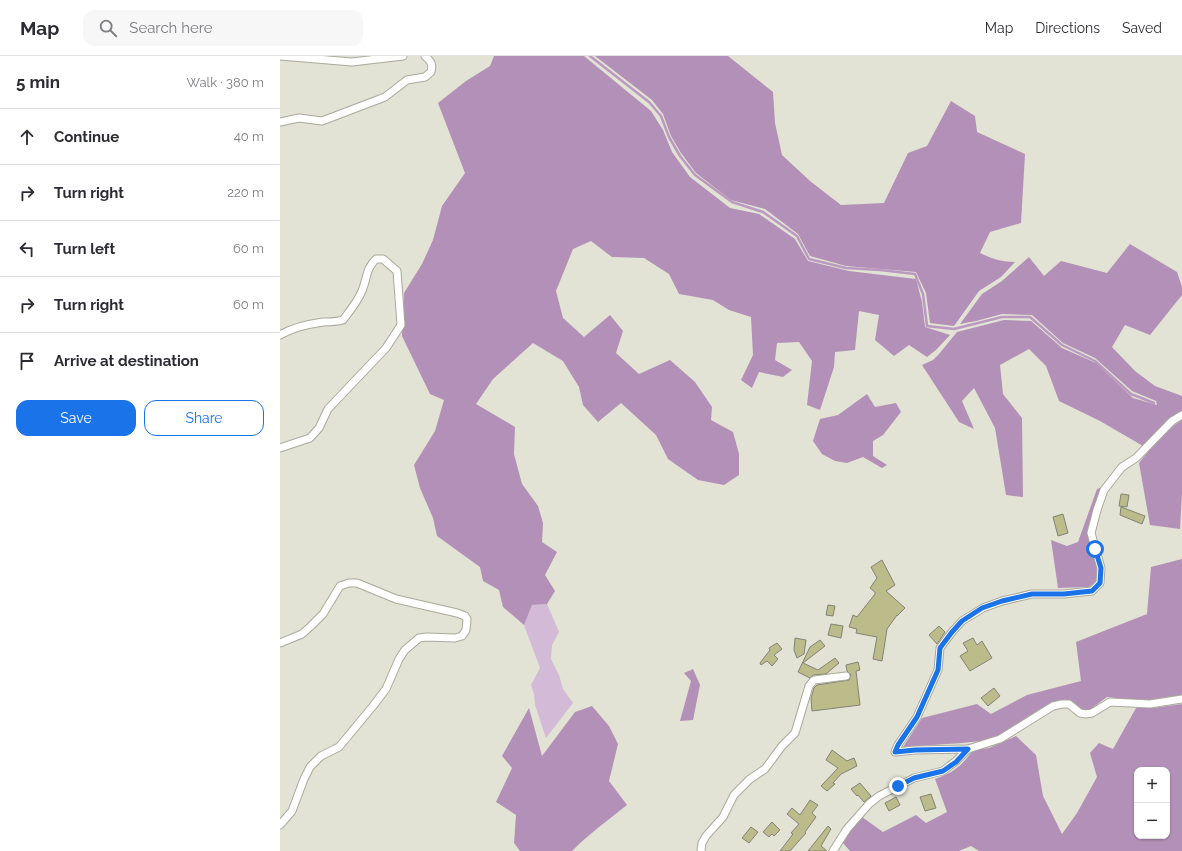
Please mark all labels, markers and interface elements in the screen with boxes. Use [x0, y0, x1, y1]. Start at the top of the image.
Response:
search box [83, 10, 363, 46]
text: Map [20, 17, 59, 39]
icon: search [97, 17, 119, 39]
text: Search here [129, 19, 213, 37]
text: Map [985, 20, 1013, 36]
text: Directions [1035, 20, 1100, 36]
text: Saved [1122, 20, 1162, 36]
text: 5 min [16, 72, 60, 92]
text: Walk · 380 m [187, 75, 264, 90]
icon: ahead [16, 126, 38, 148]
text: Continue [54, 128, 119, 146]
text: 40 m [234, 129, 264, 144]
icon: right [16, 182, 38, 204]
text: Turn right [54, 184, 124, 202]
text: 220 m [227, 185, 264, 200]
icon: left [16, 238, 38, 260]
text: Turn left [54, 240, 115, 258]
text: 60 m [233, 241, 264, 256]
icon: right [16, 294, 38, 316]
text: Turn right [54, 296, 124, 314]
text: 60 m [233, 297, 264, 312]
icon: arrive [16, 350, 38, 372]
text: Arrive at destination [54, 352, 199, 370]
button: Save [16, 400, 136, 436]
button: Share [144, 400, 264, 436]
route start [1086, 540, 1104, 558]
map controls [1134, 767, 1170, 839]
button: + [1134, 767, 1170, 803]
route end [889, 777, 907, 795]
button: − [1134, 803, 1170, 839]

